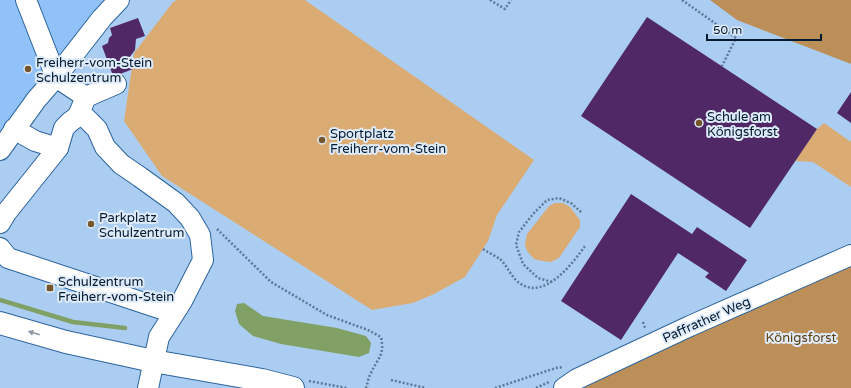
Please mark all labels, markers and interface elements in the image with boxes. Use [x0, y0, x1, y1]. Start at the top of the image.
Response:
scale bar [707, 16, 821, 42]
text: 50 m [713, 23, 742, 37]
place label: Freiherr-vom-Stein Schulzentrum [36, 55, 152, 86]
marker: Freiherr-vom-Stein Schulzentrum [23, 64, 33, 74]
place label: Schule am Königsforst [707, 109, 778, 140]
marker: Schule am Königsforst [694, 118, 704, 128]
place label: Sportplatz Freiherr-vom-Stein [330, 126, 446, 157]
marker: Sportplatz Freiherr-vom-Stein [317, 135, 327, 145]
place label: Parkplatz Schulzentrum [99, 210, 184, 241]
marker: Parkplatz Schulzentrum [86, 219, 96, 229]
place label: Schulzentrum Freiherr-vom-Stein [58, 274, 174, 305]
marker: Schulzentrum Freiherr-vom-Stein [45, 283, 55, 293]
street label: Paffrather Weg [660, 293, 753, 346]
one-way arrow [27, 330, 39, 336]
park label: Königsforst [766, 330, 836, 346]

